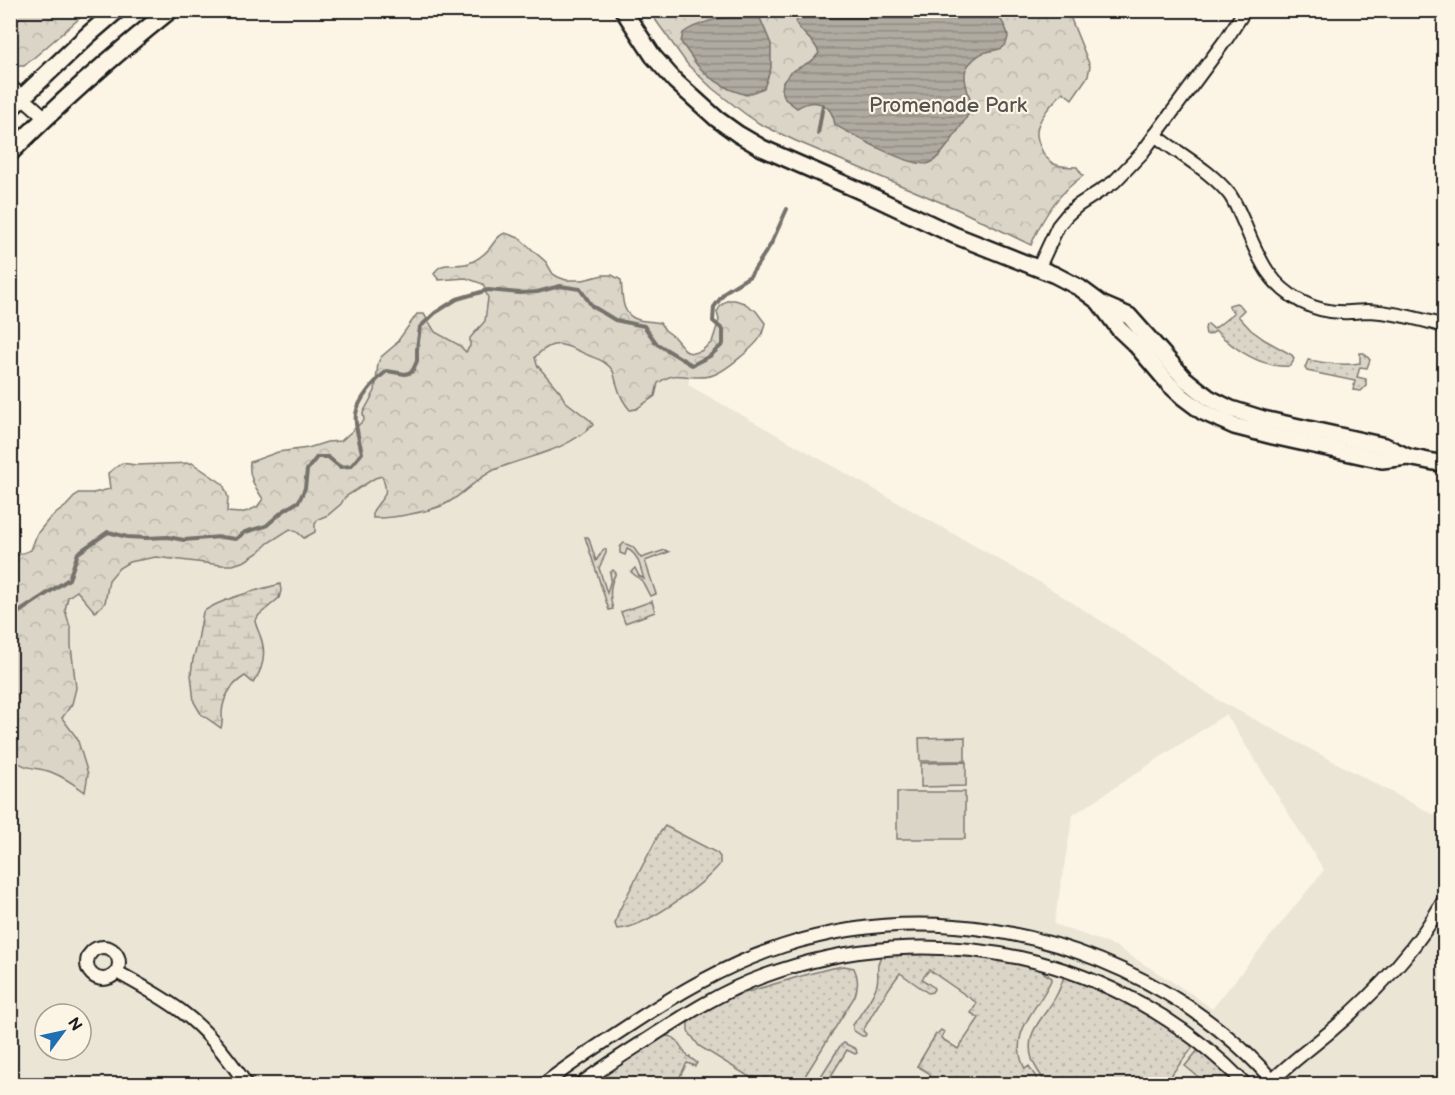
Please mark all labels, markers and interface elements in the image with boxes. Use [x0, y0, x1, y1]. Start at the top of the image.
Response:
park label: Promenade Park [869, 93, 1028, 118]
north arrow [33, 1002, 93, 1062]
text: N [63, 1014, 86, 1035]

